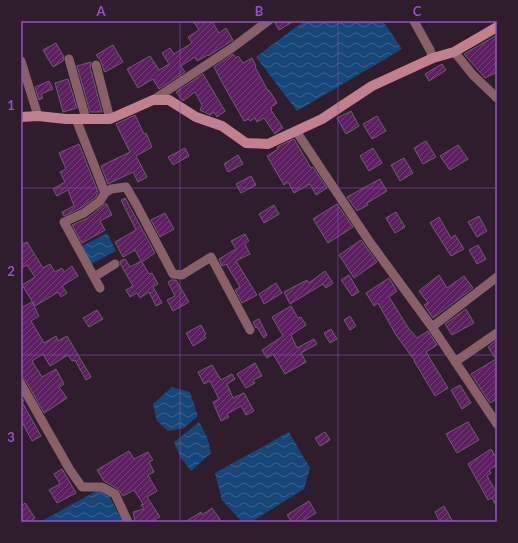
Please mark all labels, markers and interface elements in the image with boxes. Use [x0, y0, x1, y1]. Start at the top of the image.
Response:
text: A [95, 3, 106, 19]
text: B [255, 3, 264, 19]
text: C [413, 3, 422, 19]
text: 1 [7, 97, 15, 113]
text: 2 [7, 263, 15, 279]
text: 3 [7, 429, 15, 445]

